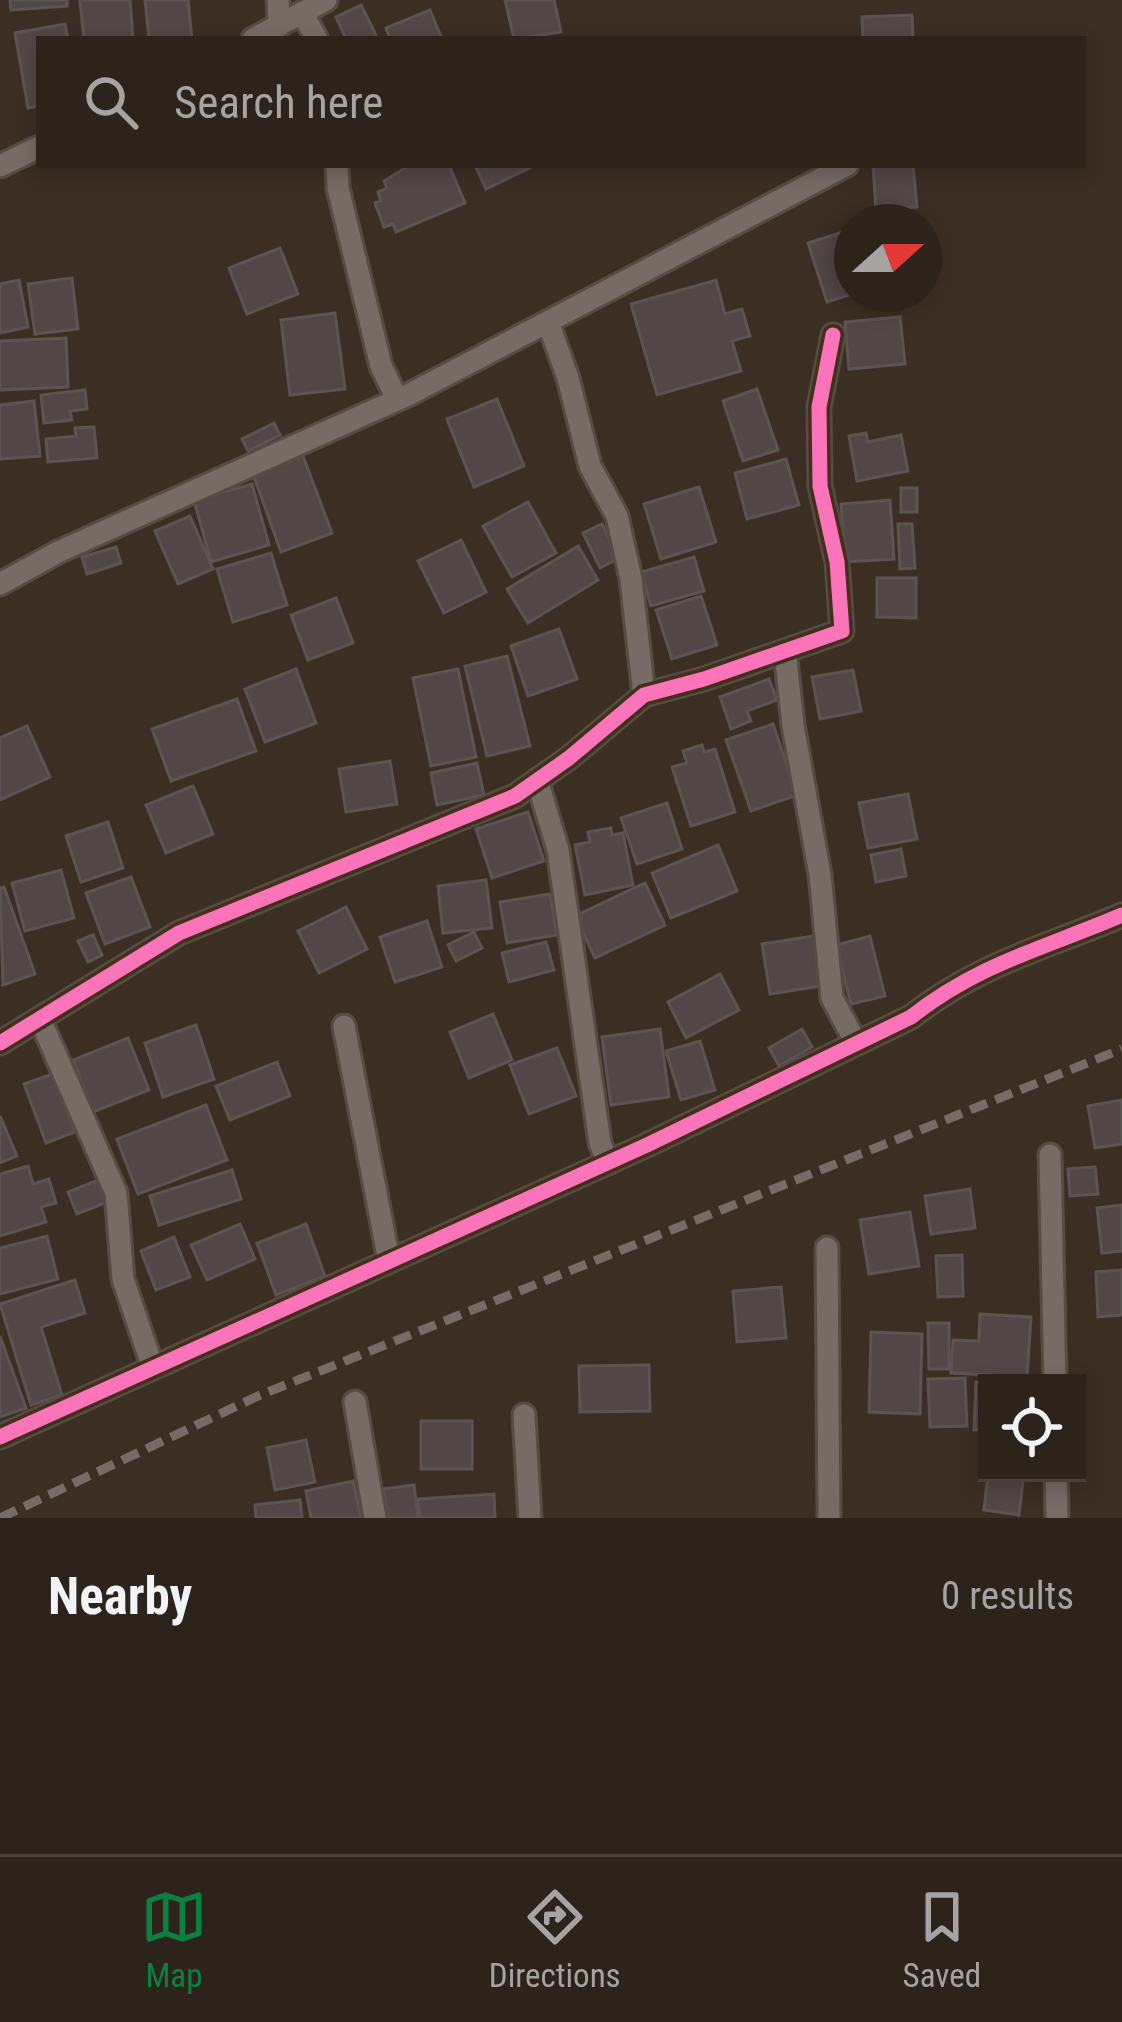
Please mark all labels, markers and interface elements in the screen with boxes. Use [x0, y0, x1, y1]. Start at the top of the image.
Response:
search box [36, 36, 1086, 168]
icon: search [78, 69, 144, 135]
text: Search here [174, 76, 383, 129]
north arrow [834, 204, 942, 312]
map controls [978, 1374, 1086, 1482]
button: locate [978, 1374, 1086, 1482]
text: Nearby [48, 1567, 192, 1626]
text: 0 results [941, 1573, 1074, 1619]
tab: Map [141, 1884, 207, 1995]
tab: Directions [489, 1884, 621, 1995]
tab: Saved [903, 1884, 981, 1995]

